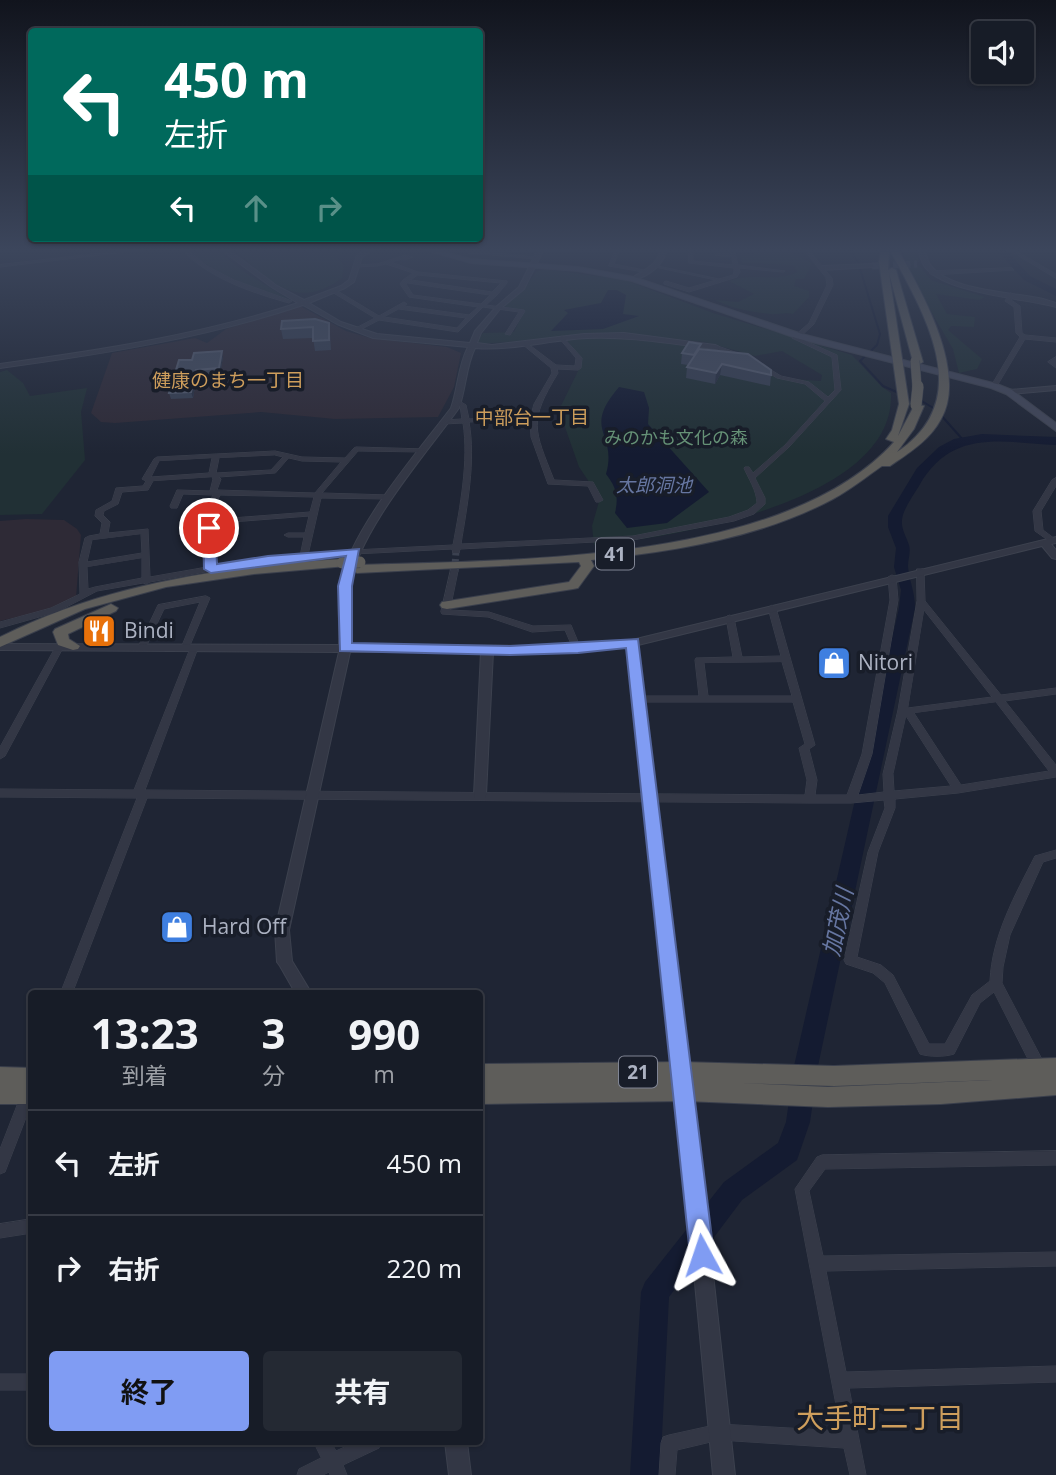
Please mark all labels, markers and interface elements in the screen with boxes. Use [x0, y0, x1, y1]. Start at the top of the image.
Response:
map controls [971, 21, 1034, 84]
button: sound [971, 21, 1034, 84]
text: 450 m [164, 46, 309, 112]
icon: left [49, 56, 140, 147]
text: 左折 [164, 112, 228, 155]
icon: left [164, 189, 202, 227]
icon: ahead [237, 189, 275, 227]
icon: right [310, 189, 348, 227]
district label: 健康のまち一丁目 [152, 367, 304, 393]
district label: 中部台一丁目 [475, 404, 589, 430]
park label: みのかも文化の森 [604, 425, 748, 449]
water label: 太郎洞池 [616, 472, 694, 498]
pin [179, 498, 239, 558]
icon: arrive [190, 509, 228, 547]
road number: 41 [596, 538, 634, 569]
restaurant icon: Bindi [80, 612, 118, 650]
place label: Bindi [124, 616, 174, 644]
shop icon: Nitori [815, 644, 853, 682]
place label: Nitori [858, 648, 913, 676]
water label: 加茂川 [814, 882, 860, 959]
shop icon: Hard Off [158, 908, 196, 946]
place label: Hard Off [202, 912, 288, 940]
text: 13:23 [91, 1004, 199, 1061]
text: 3 [261, 1004, 286, 1061]
text: 990 [348, 1005, 420, 1062]
road number: 21 [619, 1056, 657, 1088]
text: m [374, 1058, 395, 1090]
text: 到着 [122, 1059, 168, 1091]
text: 分 [262, 1059, 285, 1091]
icon: left [49, 1144, 87, 1182]
text: 450 m [387, 1145, 462, 1181]
text: 左折 [108, 1146, 160, 1182]
position arrow [665, 1218, 739, 1292]
icon: right [49, 1249, 87, 1287]
text: 220 m [387, 1250, 462, 1286]
text: 右折 [108, 1251, 160, 1287]
button: 終了 [49, 1351, 249, 1431]
button: 共有 [263, 1351, 462, 1431]
district label: 大手町二丁目 [796, 1398, 964, 1436]

